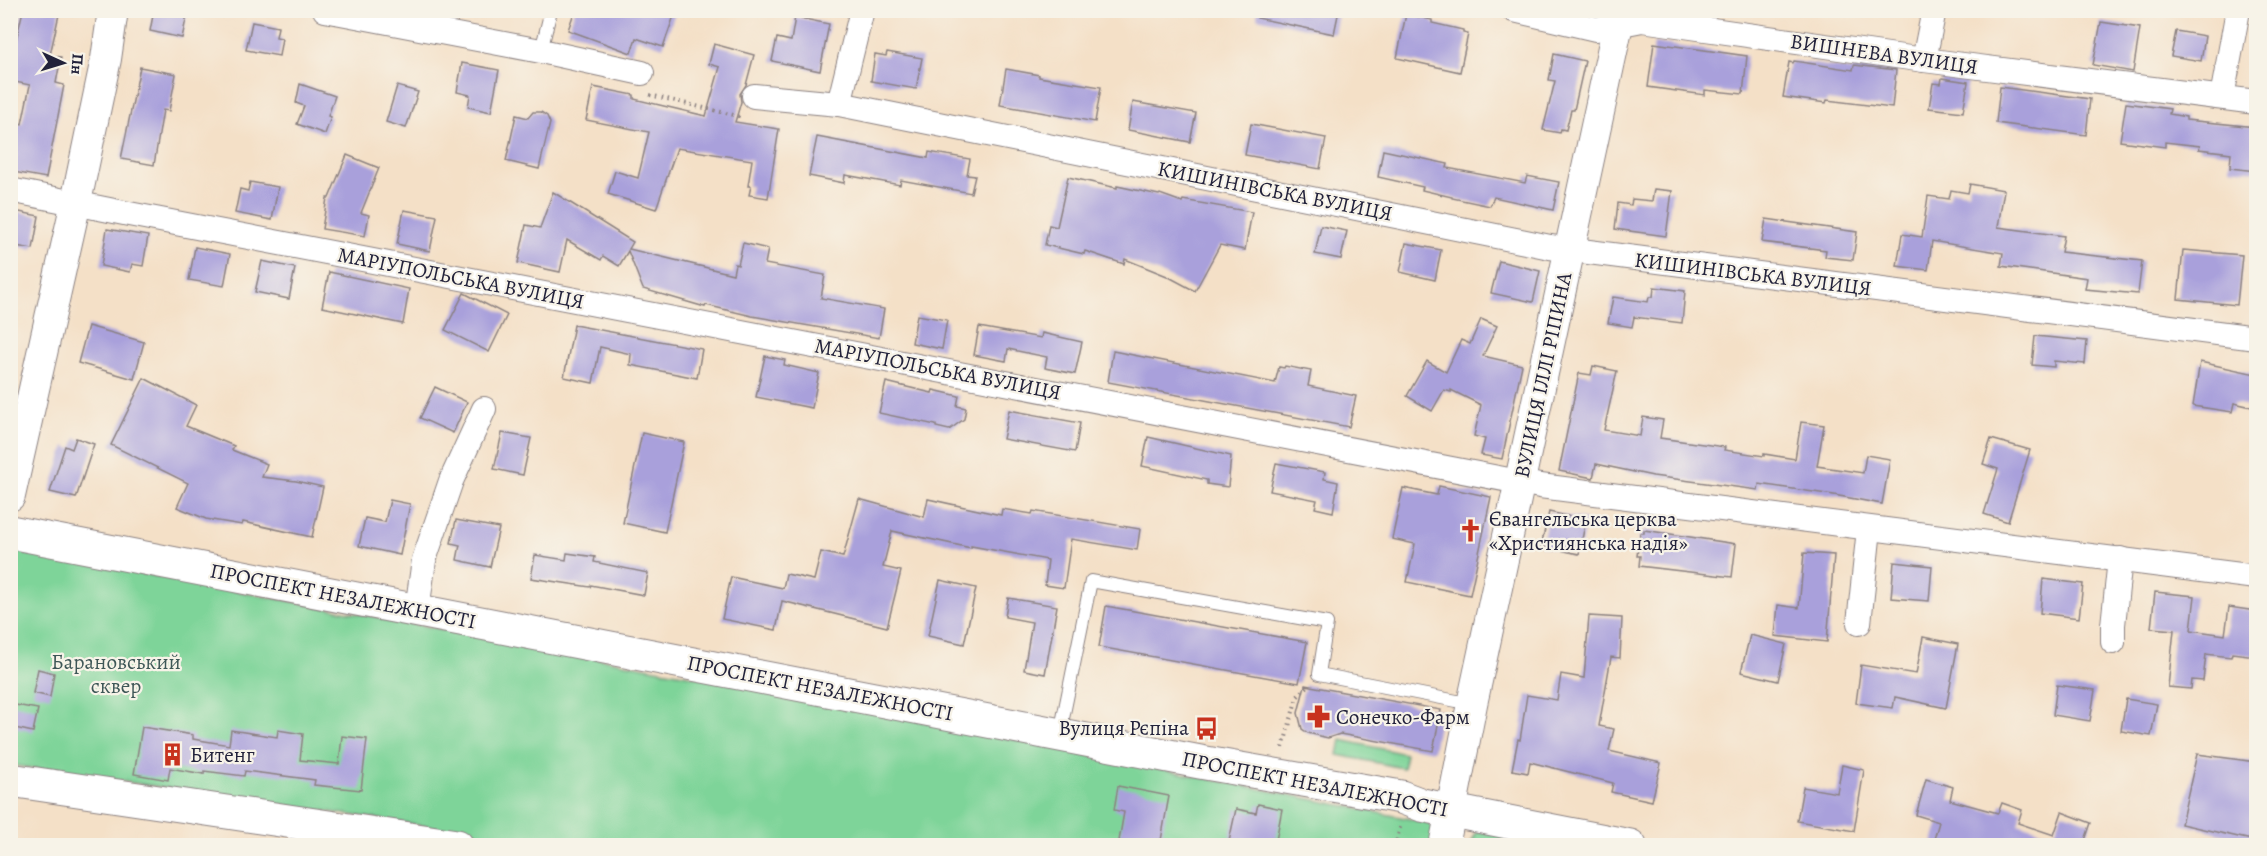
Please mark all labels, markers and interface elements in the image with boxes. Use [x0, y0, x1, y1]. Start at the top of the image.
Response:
street label: ВИШНЕВА ВУЛИЦЯ [1788, 27, 1980, 81]
north arrow [33, 33, 93, 93]
text: Пн [65, 53, 89, 75]
street label: КИШИНІВСЬКА ВУЛИЦЯ [1155, 154, 1395, 228]
street label: МАРІУПОЛЬСЬКА ВУЛИЦЯ [335, 240, 587, 316]
street label: КИШИНІВСЬКА ВУЛИЦЯ [1633, 246, 1873, 302]
street label: ВУЛИЦЯ ІЛЛІ РІПИНА [1508, 269, 1579, 480]
street label: МАРІУПОЛЬСЬКА ВУЛИЦЯ [812, 331, 1064, 407]
place label: Євангельська церква «Християнська надія» [1489, 505, 1688, 557]
church icon: Євангельська церква «Християнська надія» [1458, 518, 1484, 544]
street label: ПРОСПЕКТ НЕЗАЛЕЖНОСТІ [208, 556, 478, 636]
park label: Барановський сквер [51, 648, 181, 700]
street label: ПРОСПЕКТ НЕЗАЛЕЖНОСТІ [685, 648, 955, 728]
place label: Сонечко-Фарм [1336, 703, 1470, 731]
pharmacy icon: Сонечко-Фарм [1305, 704, 1331, 730]
place label: Вулиця Рєпіна [1058, 714, 1189, 742]
bus stop icon: Вулиця Рєпіна [1194, 715, 1220, 741]
place label: Битенг [190, 741, 255, 769]
building icon: Битенг [159, 742, 185, 768]
street label: ПРОСПЕКТ НЕЗАЛЕЖНОСТІ [1180, 744, 1450, 824]

